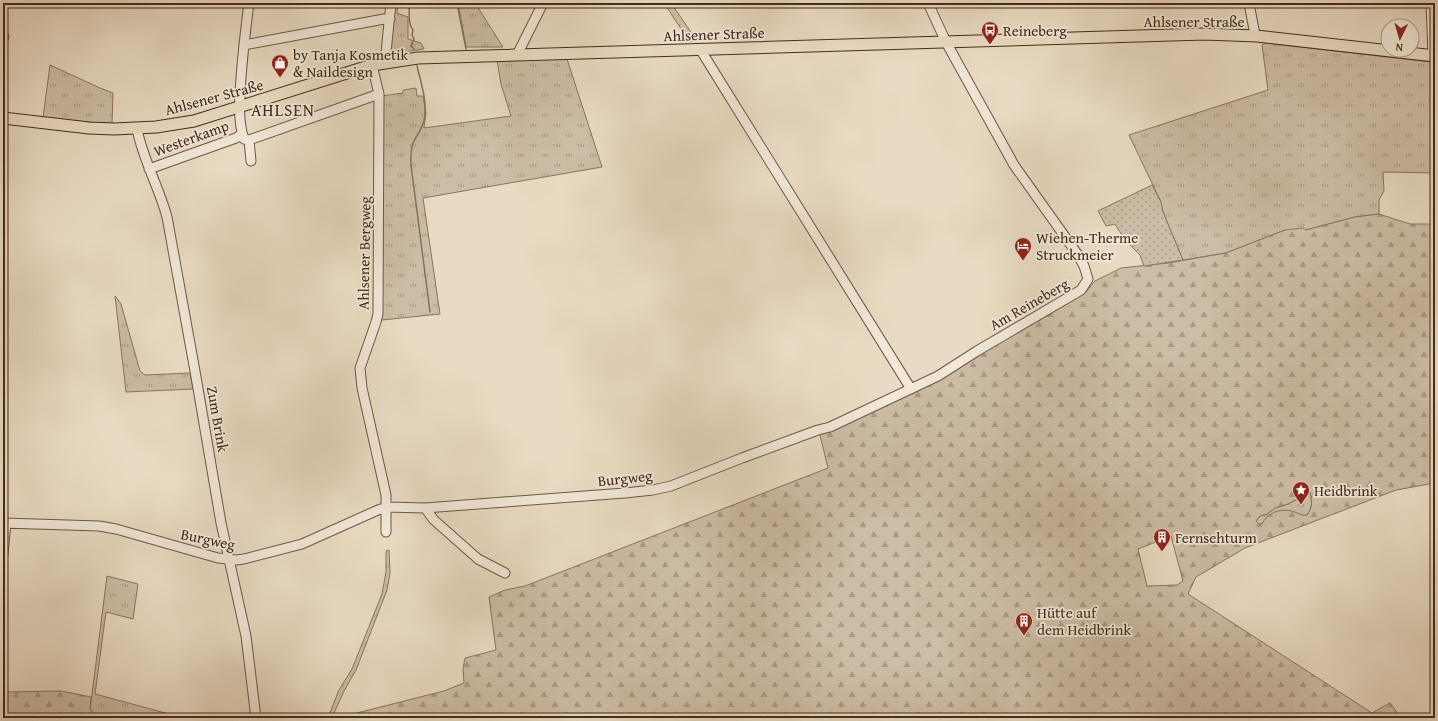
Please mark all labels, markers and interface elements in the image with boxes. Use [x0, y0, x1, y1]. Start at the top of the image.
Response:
street label: Ahlsener Straße [1143, 11, 1245, 32]
north arrow [1380, 18, 1420, 58]
bus stop icon: Reineberg [980, 20, 1000, 45]
place label: Reineberg [1003, 20, 1067, 41]
street label: Ahlsener Straße [663, 22, 765, 46]
text: N [1394, 40, 1403, 56]
place label: by Tanja Kosmetik & Naildesign [293, 44, 409, 82]
shop icon: by Tanja Kosmetik & Naildesign [270, 53, 290, 78]
street label: Ahlsener Straße [162, 74, 266, 120]
district label: AHLSEN [251, 97, 315, 122]
street label: Westerkamp [150, 115, 232, 161]
street label: Ahlsener Bergweg [353, 195, 375, 310]
place label: Wiehen-Therme Struckmeier [1036, 227, 1138, 265]
hotel icon: Wiehen-Therme Struckmeier [1013, 236, 1033, 261]
street label: Am Reineberg [985, 273, 1073, 335]
street label: Zum Brink [202, 384, 234, 454]
street label: Burgweg [596, 465, 654, 491]
place icon: Heidbrink [1291, 480, 1311, 505]
place label: Heidbrink [1314, 480, 1378, 501]
street label: Burgweg [179, 523, 238, 555]
building icon: Fernsehturm [1152, 527, 1172, 552]
place label: Fernsehturm [1175, 527, 1257, 548]
place label: Hütte auf dem Heidbrink [1037, 602, 1131, 640]
building icon: Hütte auf dem Heidbrink [1014, 611, 1034, 636]

